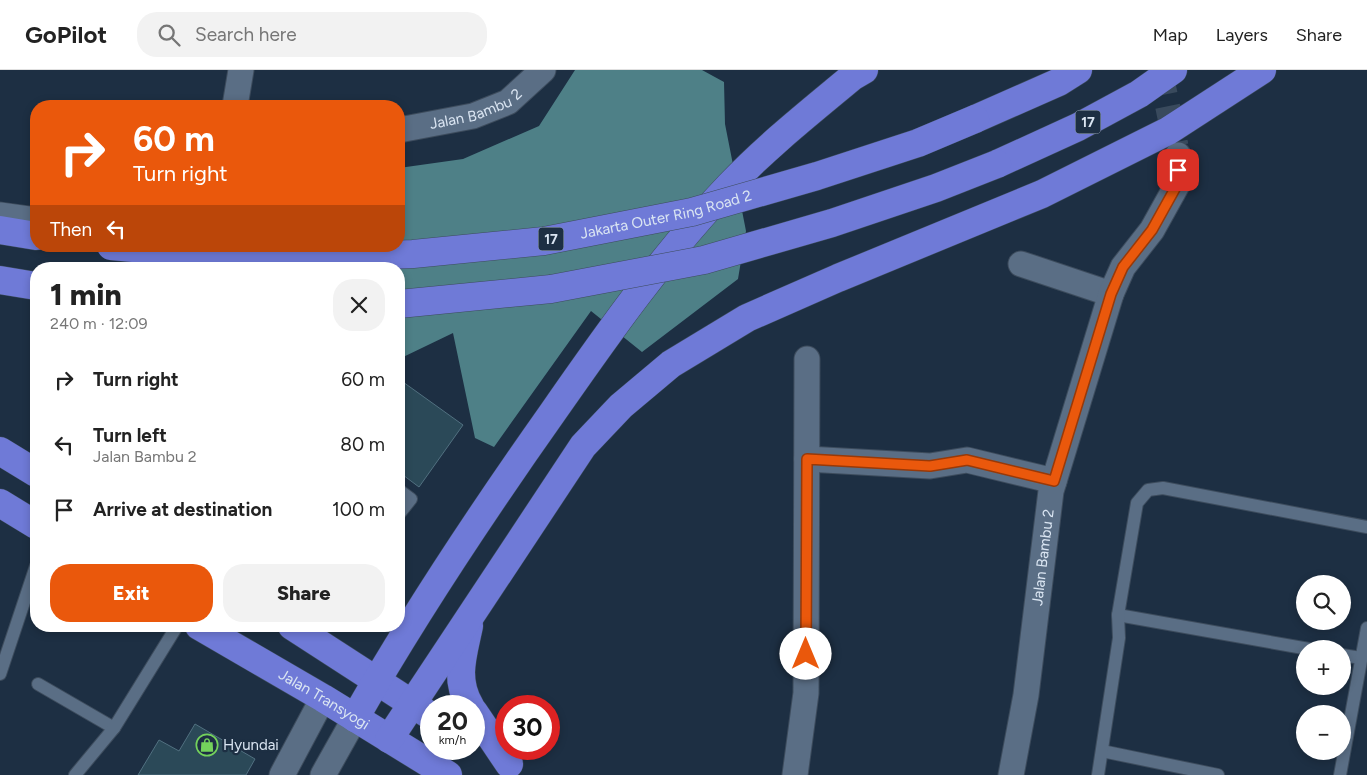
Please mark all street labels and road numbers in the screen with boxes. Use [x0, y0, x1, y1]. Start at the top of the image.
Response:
street label: Jalan Bambu 2 [428, 85, 526, 133]
road number: 17 [1076, 111, 1100, 134]
street label: Jakarta Outer Ring Road 2 [579, 186, 754, 243]
road number: 17 [538, 227, 564, 250]
street label: Jalan Bambu 2 [1028, 508, 1058, 607]
street label: Jalan Transyogi [275, 665, 373, 733]

